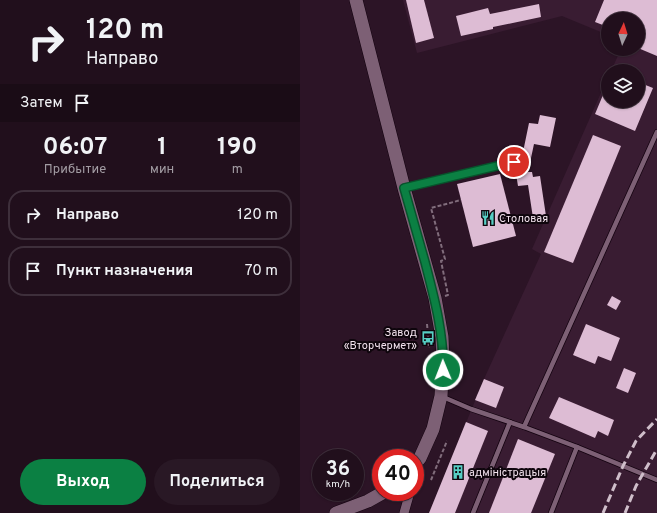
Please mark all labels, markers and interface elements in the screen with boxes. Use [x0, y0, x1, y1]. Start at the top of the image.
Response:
north arrow [601, 12, 645, 56]
map controls [601, 12, 645, 108]
text: 120 m [86, 13, 164, 49]
icon: right [20, 16, 72, 68]
text: Направо [86, 48, 158, 71]
button: layers [601, 64, 645, 108]
icon: arrive [71, 92, 93, 114]
text: Затем [20, 94, 63, 113]
text: 06:07 [43, 133, 107, 163]
text: 1 [157, 133, 167, 163]
text: 190 [217, 133, 257, 163]
pin [497, 145, 531, 179]
icon: arrive [503, 151, 525, 173]
text: Прибытие [44, 162, 106, 178]
text: мин [150, 162, 174, 178]
text: m [232, 162, 243, 178]
icon: right [22, 204, 44, 226]
text: Направо [56, 206, 119, 225]
text: 120 m [237, 206, 278, 225]
restaurant icon: Столовая [480, 210, 496, 226]
place label: Столовая [499, 212, 548, 226]
icon: arrive [22, 260, 44, 282]
text: Пункт назначения [56, 262, 193, 281]
text: 70 m [245, 262, 278, 281]
place label: Завод «Вторчермет» [344, 326, 417, 353]
bus stop icon: Завод «Вторчермет» [420, 330, 436, 346]
position arrow [422, 349, 464, 391]
speed limit sign: 40 [372, 449, 424, 501]
text: 36 [326, 457, 350, 483]
button: Выход [20, 459, 146, 505]
button: Поделиться [154, 459, 280, 505]
building icon: адміністрацыя [450, 464, 466, 480]
place label: адміністрацыя [469, 466, 546, 480]
text: km/h [326, 478, 350, 491]

